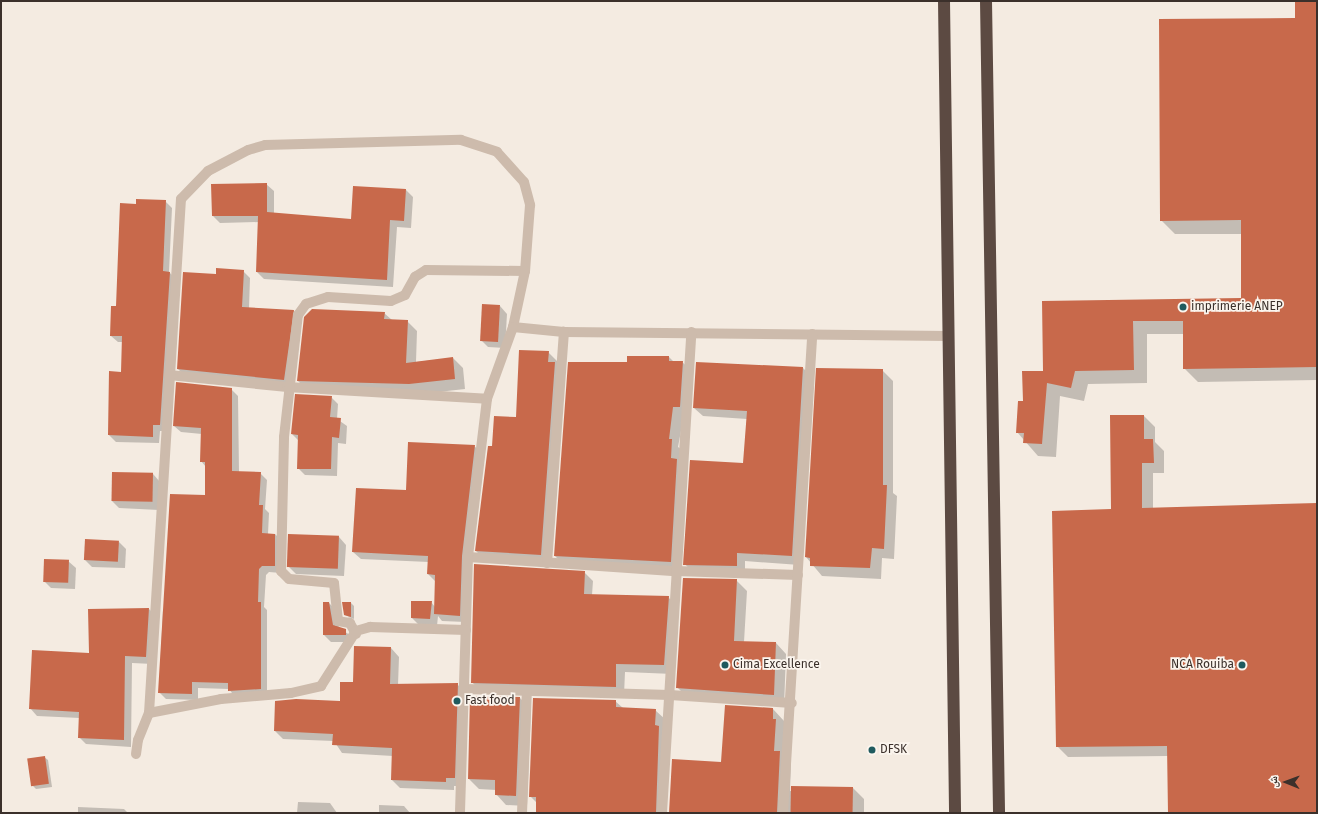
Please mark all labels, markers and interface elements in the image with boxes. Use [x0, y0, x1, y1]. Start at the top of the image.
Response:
place label: imprimerie ANEP [1191, 300, 1283, 314]
marker: imprimerie ANEP [1178, 302, 1188, 312]
place label: Cima Excellence [733, 658, 820, 672]
place label: NCA Rouiba [1171, 658, 1234, 672]
marker: Cima Excellence [720, 660, 730, 670]
marker: NCA Rouiba [1237, 660, 1247, 670]
place label: Fast food [465, 694, 515, 708]
marker: Fast food [452, 696, 462, 706]
place label: DFSK [880, 743, 907, 757]
marker: DFSK [867, 745, 877, 755]
north arrow [1266, 762, 1306, 802]
text: ش [1267, 776, 1280, 788]

